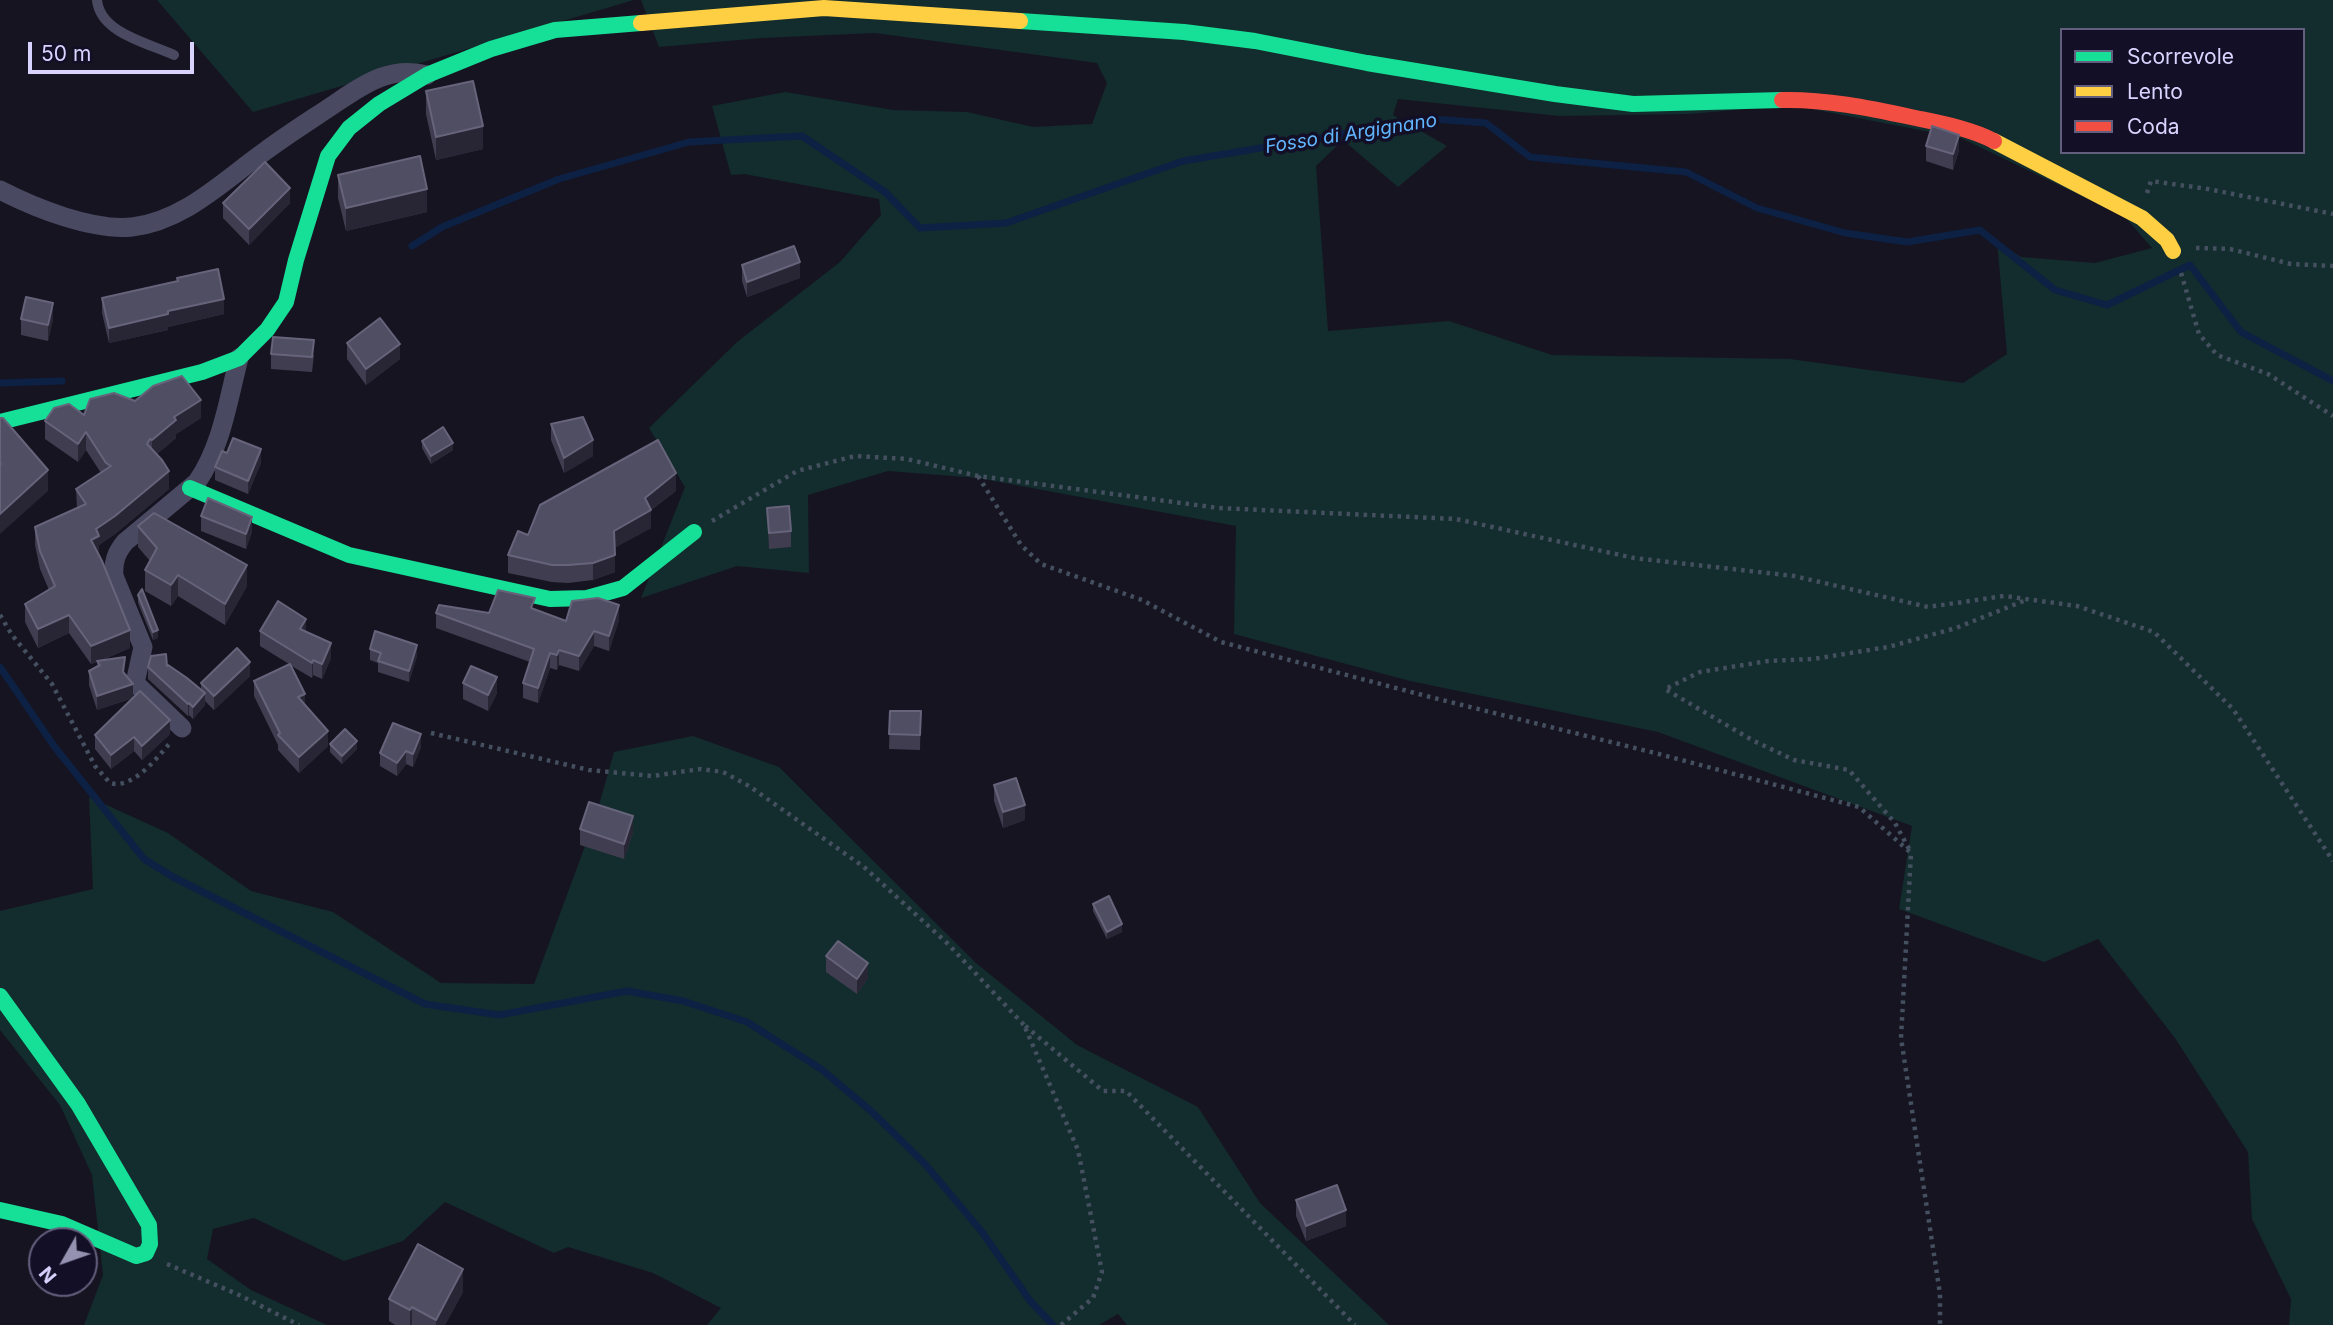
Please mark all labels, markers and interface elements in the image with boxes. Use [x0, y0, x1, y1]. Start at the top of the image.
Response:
scale bar [32, 28, 198, 72]
legend [2060, 28, 2305, 154]
text: 50 m [41, 41, 91, 66]
text: Scorrevole [2127, 44, 2234, 69]
text: Lento [2127, 79, 2183, 104]
water label: Fosso di Argignano [1263, 109, 1439, 159]
text: Coda [2127, 114, 2180, 139]
north arrow [28, 1227, 98, 1297]
text: N [35, 1262, 62, 1287]

